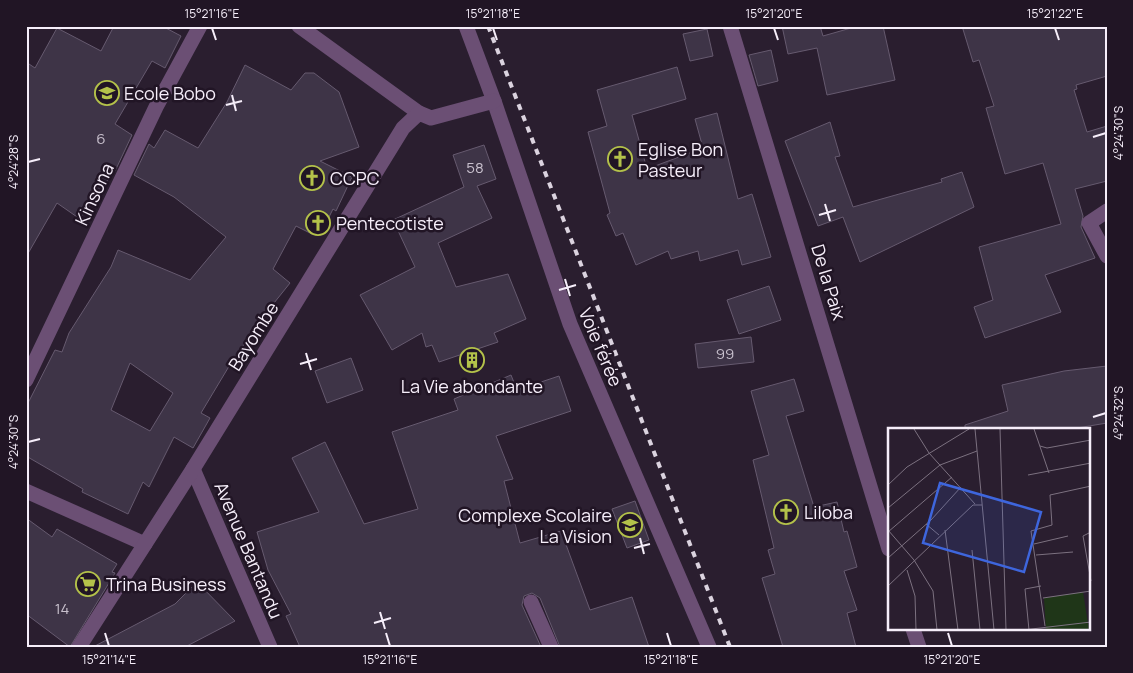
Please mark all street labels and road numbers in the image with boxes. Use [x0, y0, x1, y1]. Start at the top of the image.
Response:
street label: Kinsona [69, 159, 119, 229]
street label: De la Paix [806, 241, 852, 323]
street label: Bayombe [222, 297, 284, 375]
street label: Voie férée [574, 304, 628, 390]
street label: Avenue Bantandu [209, 478, 289, 622]

